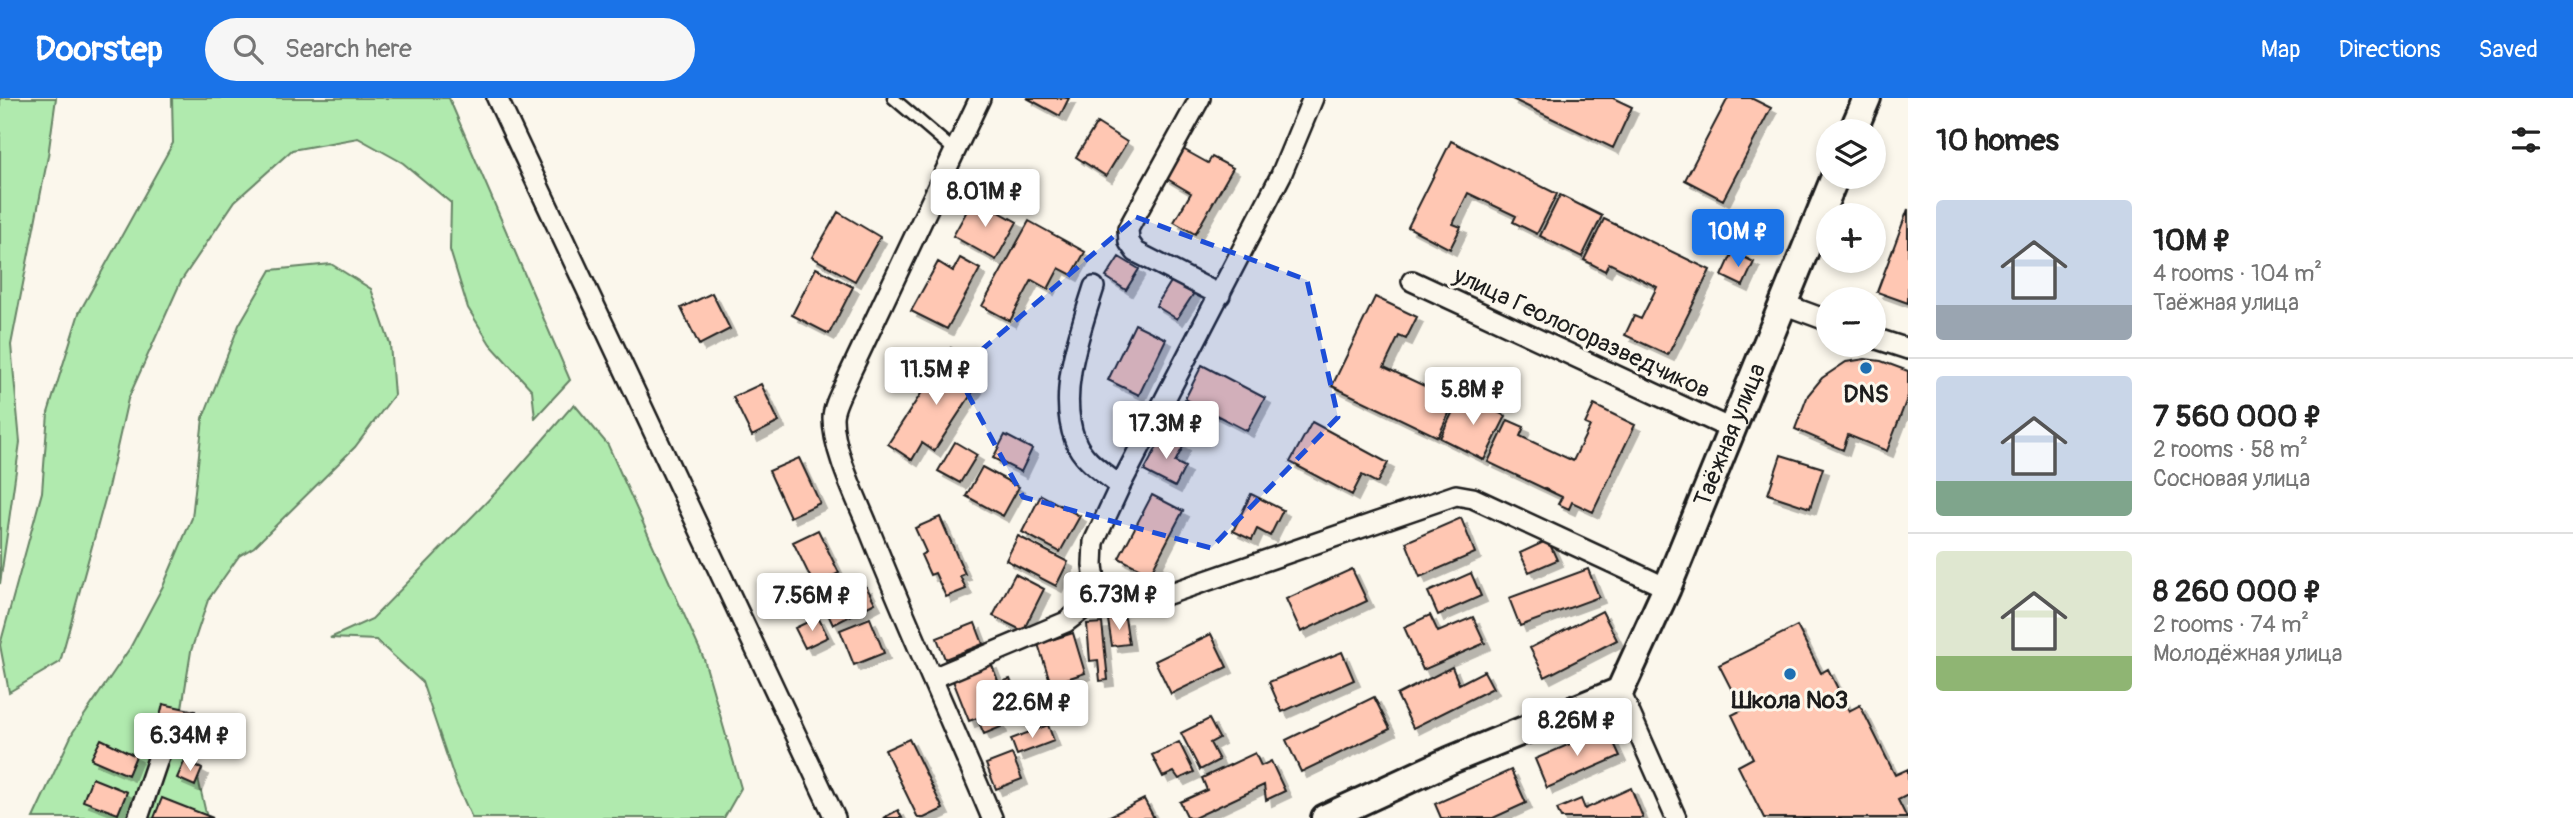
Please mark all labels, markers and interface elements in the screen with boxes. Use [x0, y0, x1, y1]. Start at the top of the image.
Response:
search box [205, 18, 695, 81]
text: Doorstep [35, 29, 163, 70]
icon: search [229, 30, 267, 68]
text: Search here [285, 33, 412, 65]
text: Map [2261, 35, 2301, 64]
text: Directions [2339, 35, 2440, 64]
text: Saved [2478, 35, 2538, 64]
map controls [1816, 119, 1886, 357]
button: layers [1816, 119, 1886, 189]
icon: filters [2507, 121, 2545, 159]
text: 10 homes [1936, 122, 2059, 159]
pin: 8.01M ₽ [920, 170, 1050, 229]
text: 8.01M ₽ [947, 177, 1023, 206]
button: + [1816, 203, 1886, 273]
pin: 10M ₽ [1689, 209, 1787, 269]
text: 10M ₽ [1708, 217, 1768, 246]
text: 10M ₽ [2153, 222, 2231, 259]
icon: home [1992, 228, 2076, 312]
text: 4 rooms · 104 m² [2153, 259, 2322, 288]
street label: улица Геологоразведчиков [1448, 260, 1715, 405]
button: − [1816, 287, 1886, 357]
text: Таёжная улица [2153, 288, 2299, 317]
pin: 11.5M ₽ [871, 348, 1001, 407]
text: 11.5M ₽ [901, 355, 971, 384]
street label: Таёжная улица [1687, 359, 1772, 511]
marker: DNS [1858, 360, 1874, 376]
pin: 5.8M ₽ [1416, 368, 1530, 427]
text: 5.8M ₽ [1441, 375, 1505, 404]
place label: DNS [1843, 380, 1889, 409]
text: 7 560 000 ₽ [2153, 398, 2322, 435]
pin: 17.3M ₽ [1101, 402, 1231, 461]
icon: home [1992, 404, 2076, 488]
text: 17.3M ₽ [1129, 409, 1203, 438]
text: 2 rooms · 58 m² [2153, 435, 2308, 464]
text: Сосновая улица [2153, 464, 2310, 493]
pin: 6.73M ₽ [1054, 573, 1184, 632]
text: 8 260 000 ₽ [2153, 573, 2322, 610]
pin: 7.56M ₽ [747, 574, 877, 633]
icon: home [1992, 579, 2076, 663]
text: 6.73M ₽ [1080, 580, 1158, 609]
text: 7.56M ₽ [773, 581, 851, 610]
text: 2 rooms · 74 m² [2153, 610, 2309, 639]
text: Молодёжная улица [2153, 639, 2343, 668]
marker: Школа №3 [1782, 666, 1798, 682]
pin: 22.6M ₽ [967, 680, 1097, 740]
place label: Школа №3 [1731, 686, 1848, 715]
text: 22.6M ₽ [992, 688, 1072, 717]
pin: 8.26M ₽ [1512, 698, 1642, 758]
text: 8.26M ₽ [1538, 706, 1616, 735]
pin: 6.34M ₽ [125, 714, 255, 773]
text: 6.34M ₽ [150, 721, 230, 750]

